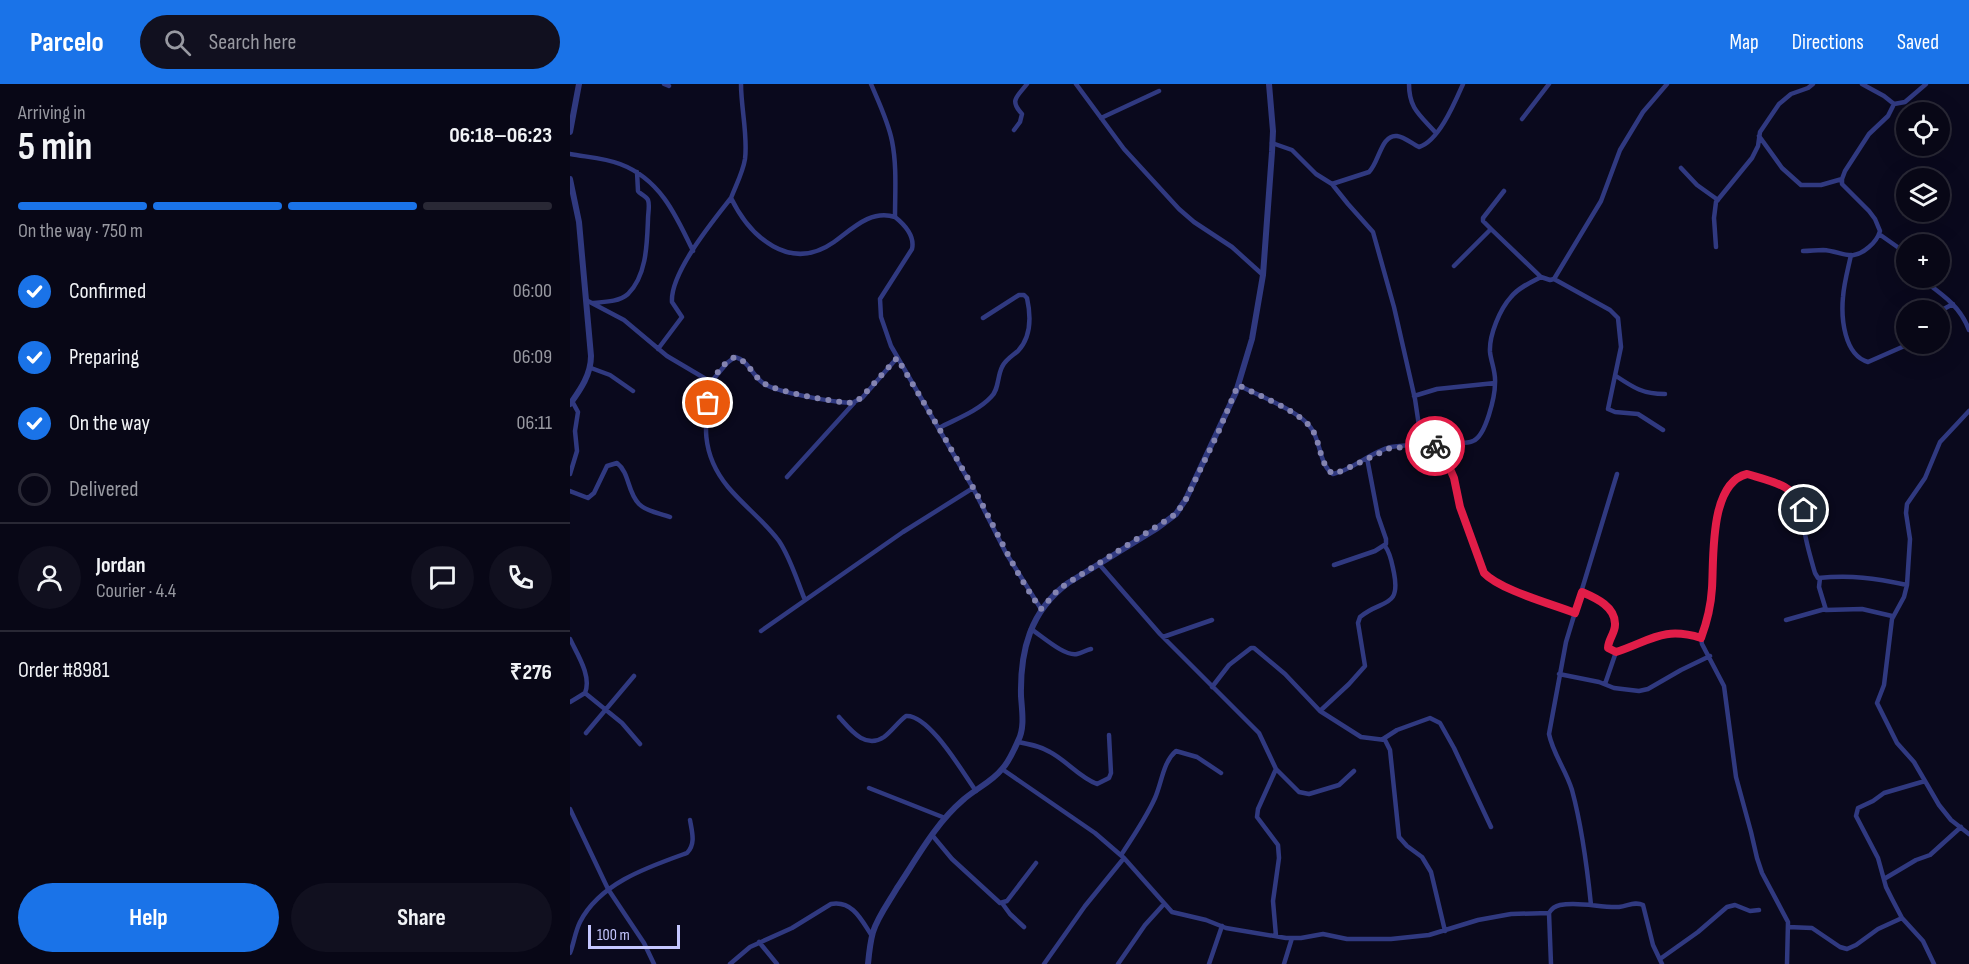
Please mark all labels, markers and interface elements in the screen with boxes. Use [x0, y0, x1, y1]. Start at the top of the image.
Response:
search box [140, 15, 560, 69]
text: Parcelo [30, 26, 104, 59]
icon: search [161, 26, 194, 59]
text: Search here [209, 29, 296, 56]
text: Map [1729, 30, 1759, 55]
text: Directions [1792, 30, 1864, 55]
text: Saved [1897, 30, 1939, 55]
text: Arriving in [18, 101, 86, 125]
map controls [1896, 102, 1950, 354]
button: locate [1896, 102, 1950, 156]
text: 06:18–06:23 [449, 122, 552, 149]
text: 5 min [18, 124, 92, 171]
button: layers [1896, 168, 1950, 222]
text: On the way · 750 m [18, 219, 143, 243]
button: + [1896, 234, 1950, 288]
icon: check [18, 275, 51, 308]
text: Confirmed [69, 278, 146, 305]
text: 06:00 [513, 279, 552, 303]
button: − [1896, 300, 1950, 354]
icon: check [18, 341, 51, 374]
text: Preparing [69, 344, 139, 371]
text: 06:09 [513, 345, 552, 369]
pin [682, 377, 733, 428]
icon: bag [691, 386, 724, 419]
icon: check [18, 407, 51, 440]
text: On the way [69, 410, 150, 437]
text: 06:11 [517, 411, 552, 435]
courier [1405, 416, 1465, 476]
icon: bike [1419, 430, 1452, 463]
text: Delivered [69, 476, 138, 503]
pin [1778, 484, 1829, 535]
icon: home [1787, 493, 1820, 526]
button: person [18, 546, 81, 609]
button: chat [411, 546, 474, 609]
button: phone [489, 546, 552, 609]
text: Jordan [96, 552, 145, 579]
text: Courier · 4.4 [96, 579, 176, 603]
text: Order #8981 [18, 657, 109, 684]
text: ₹276 [510, 659, 552, 686]
button: Help [18, 883, 279, 952]
button: Share [291, 883, 552, 952]
scale bar [588, 922, 680, 950]
text: 100 m [597, 926, 630, 945]

